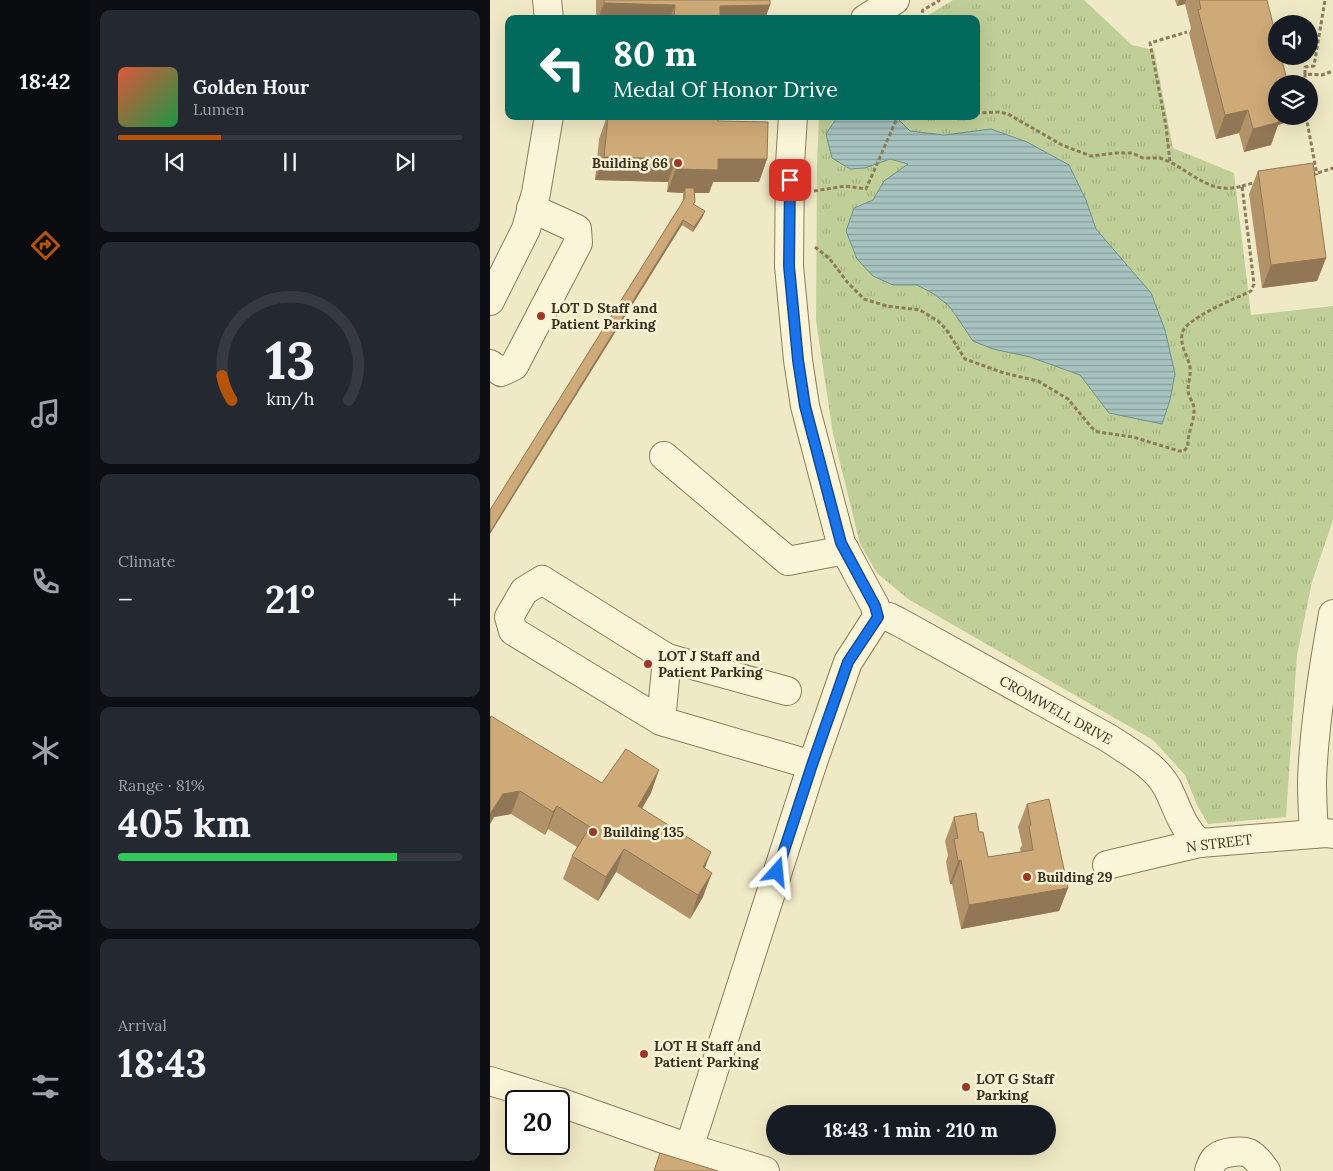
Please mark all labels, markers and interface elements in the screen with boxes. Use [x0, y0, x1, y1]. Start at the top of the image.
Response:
map controls [1268, 15, 1318, 125]
button: sound [1268, 15, 1318, 65]
text: 80 m [613, 31, 697, 76]
icon: left [530, 35, 595, 100]
text: 18:42 [20, 67, 70, 95]
text: Golden Hour [193, 75, 309, 99]
text: Medal Of Honor Drive [613, 75, 838, 103]
button: layers [1268, 75, 1318, 125]
text: Lumen [193, 99, 245, 119]
icon: previous [161, 148, 189, 176]
icon: pause [276, 148, 304, 176]
icon: next [391, 148, 419, 176]
place label: Building 66 [592, 154, 668, 172]
marker: Building 66 [672, 157, 684, 169]
pin [769, 159, 811, 201]
icon: arrive [776, 166, 804, 194]
icon: directions [28, 228, 63, 263]
place label: LOT D Staff and Patient Parking [551, 299, 657, 333]
marker: LOT D Staff and Patient Parking [535, 310, 547, 322]
text: 13 [265, 327, 315, 393]
text: km/h [266, 387, 314, 410]
icon: music [28, 396, 63, 431]
text: Climate [118, 551, 175, 571]
icon: phone [28, 564, 63, 599]
text: 21° [265, 575, 315, 623]
text: − [118, 582, 133, 618]
text: + [447, 582, 462, 618]
place label: LOT J Staff and Patient Parking [658, 647, 764, 681]
marker: LOT J Staff and Patient Parking [642, 658, 654, 670]
street label: CROMWELL DRIVE [996, 671, 1116, 749]
icon: climate [28, 733, 63, 768]
text: Range · 81% [118, 775, 205, 795]
text: 405 km [118, 799, 251, 847]
place label: Building 135 [603, 823, 685, 841]
marker: Building 135 [587, 826, 599, 838]
street label: N STREET [1185, 830, 1253, 856]
position arrow [750, 845, 802, 897]
place label: Building 29 [1037, 868, 1113, 886]
marker: Building 29 [1021, 871, 1033, 883]
icon: car [28, 901, 63, 936]
text: Arrival [118, 1015, 167, 1035]
place label: LOT H Staff and Patient Parking [654, 1037, 761, 1071]
text: 18:43 [118, 1039, 207, 1087]
marker: LOT H Staff and Patient Parking [638, 1048, 650, 1060]
icon: filters [28, 1069, 63, 1104]
place label: LOT G Staff Parking [976, 1070, 1055, 1104]
marker: LOT G Staff Parking [960, 1081, 972, 1093]
speed limit sign: 20 [505, 1090, 570, 1155]
text: 18:43 · 1 min · 210 m [824, 1118, 998, 1142]

